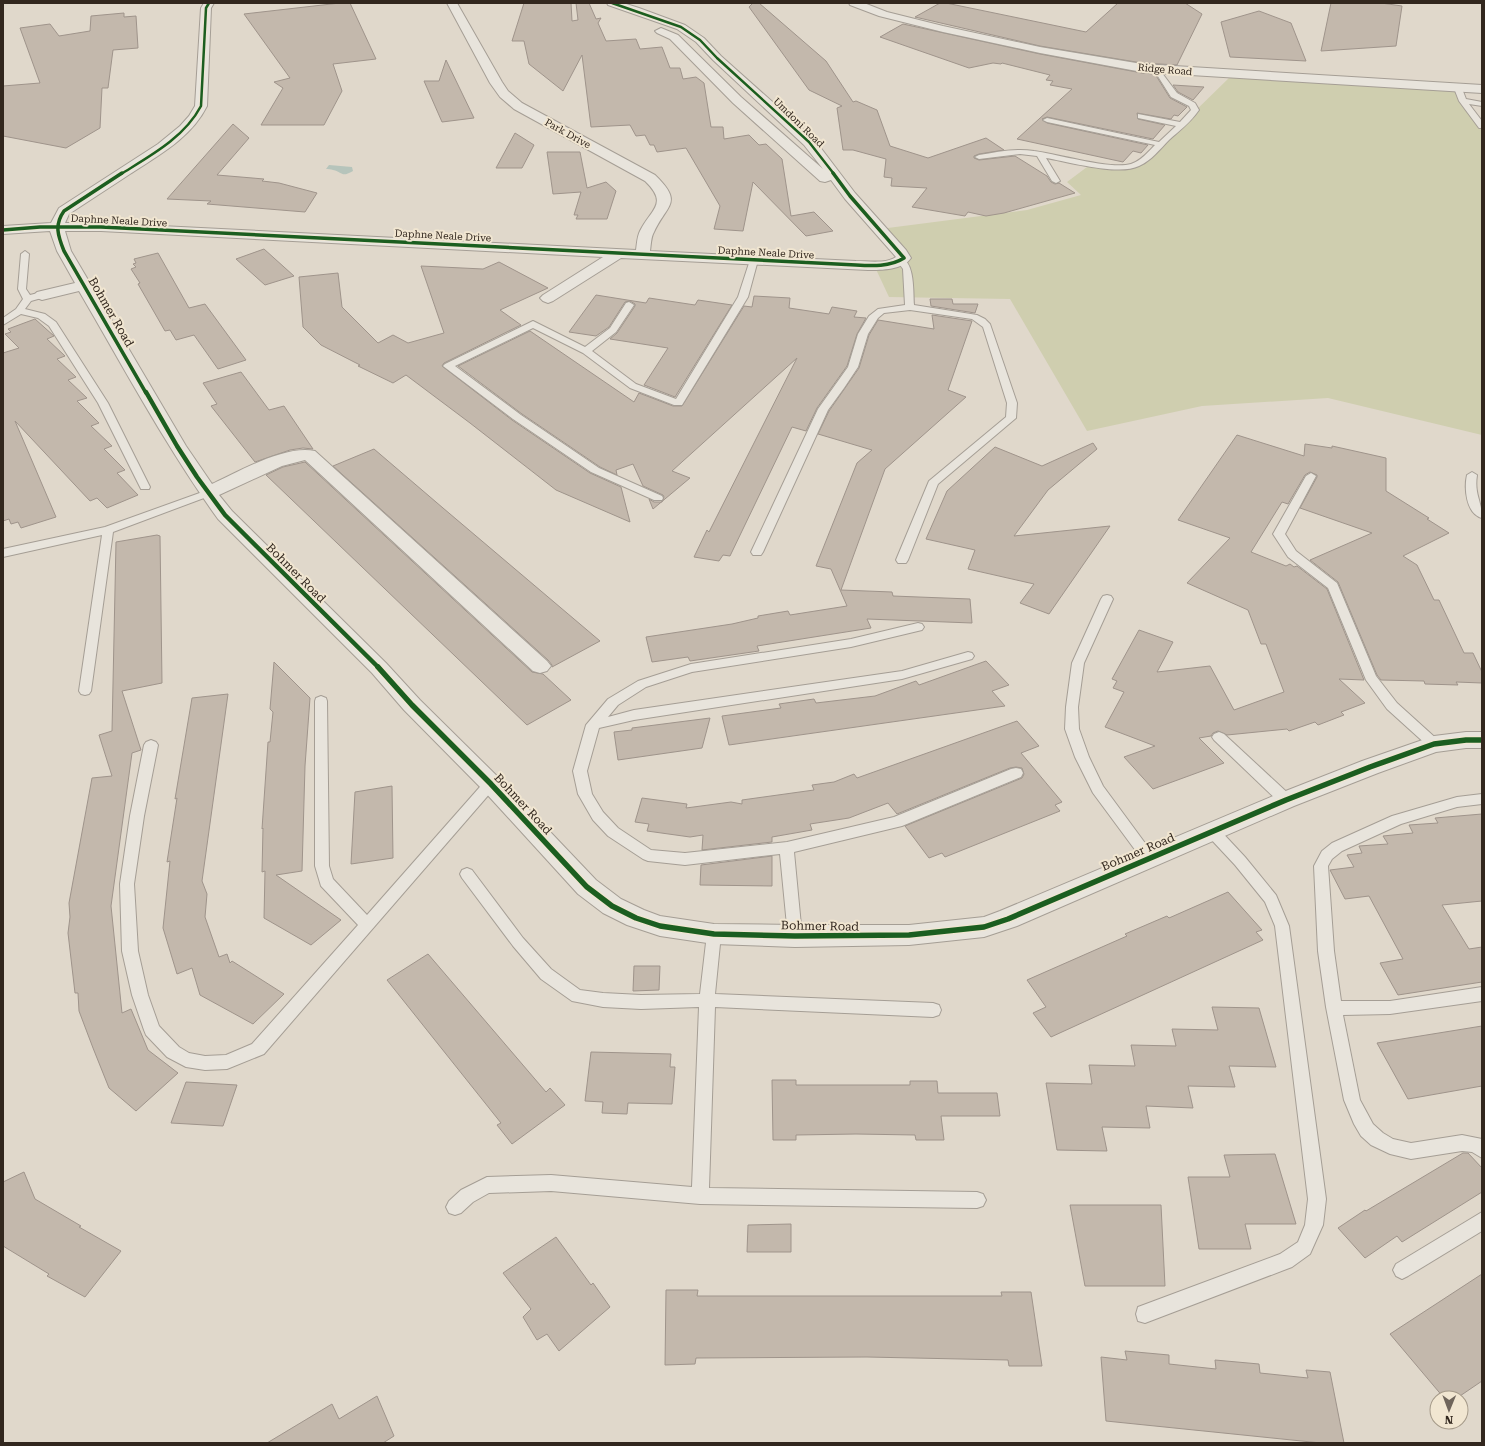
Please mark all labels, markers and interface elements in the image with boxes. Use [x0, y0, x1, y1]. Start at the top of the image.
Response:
street label: Ridge Road [1137, 62, 1193, 77]
street label: Umdoni Road [771, 95, 827, 150]
street label: Park Drive [543, 116, 593, 151]
street label: Daphne Neale Drive [70, 212, 168, 229]
street label: Daphne Neale Drive [394, 227, 492, 244]
street label: Daphne Neale Drive [717, 244, 815, 261]
street label: Bohmer Road [85, 275, 137, 350]
street label: Bohmer Road [263, 540, 329, 606]
street label: Bohmer Road [491, 771, 555, 838]
street label: Bohmer Road [1099, 830, 1177, 874]
street label: Bohmer Road [781, 918, 860, 934]
north arrow [1429, 1390, 1469, 1430]
text: N [1444, 1413, 1453, 1426]

